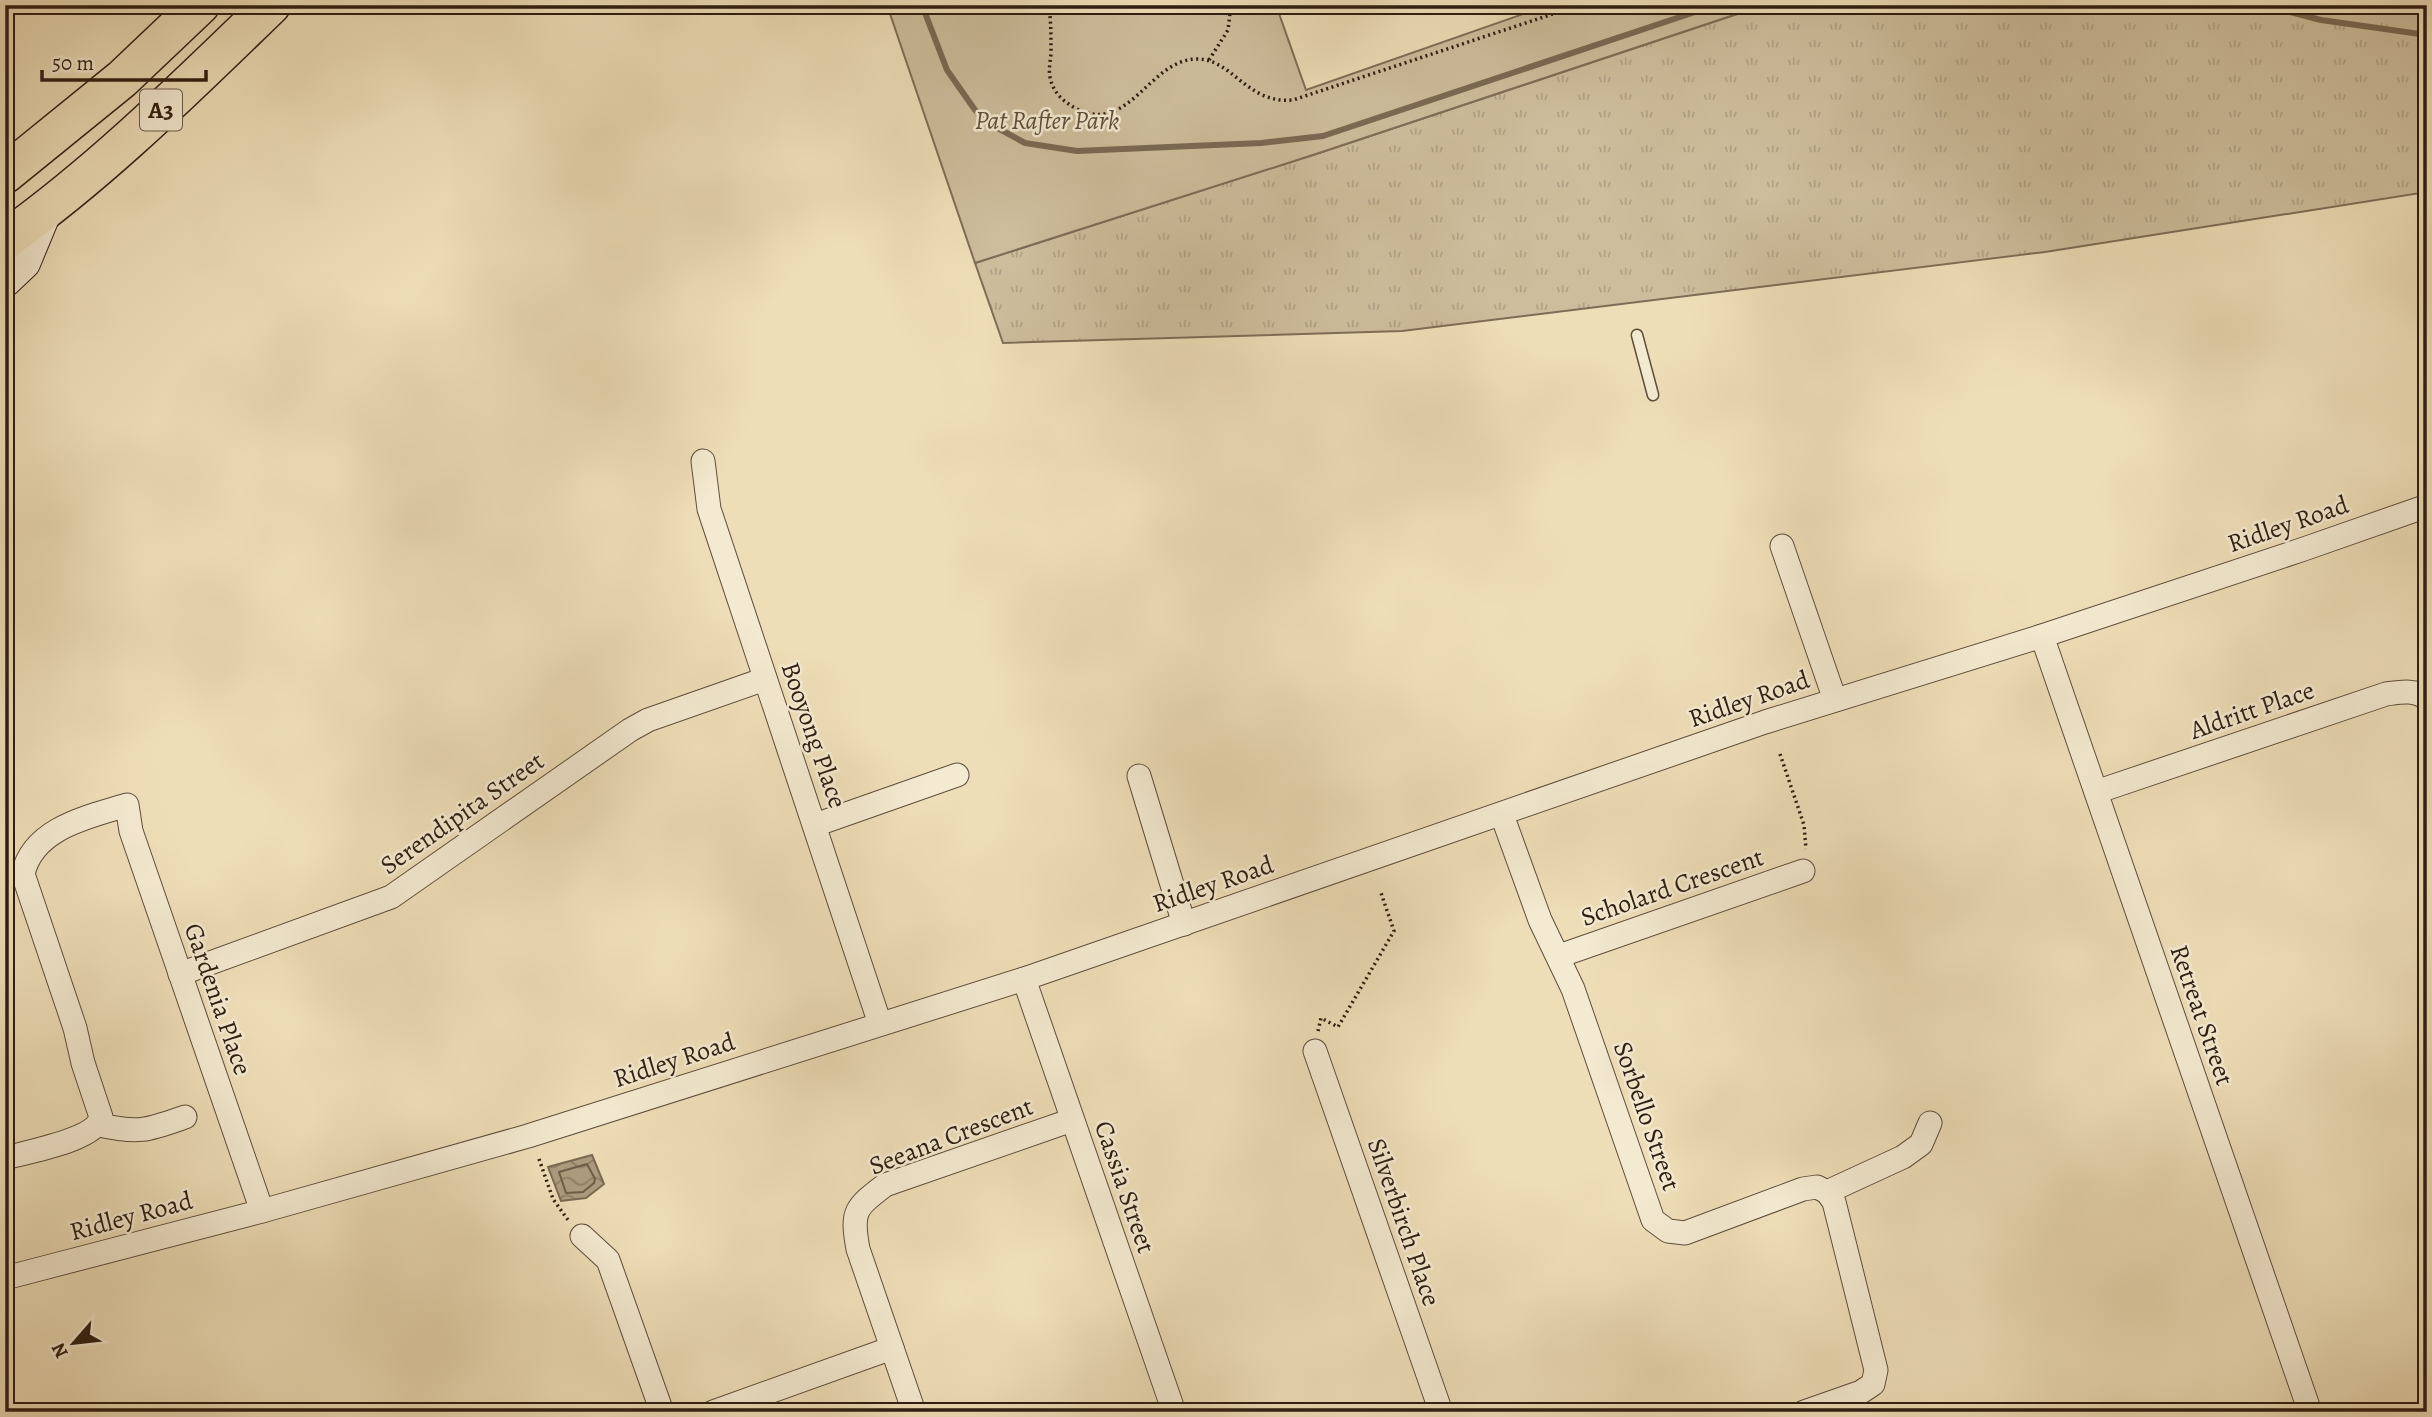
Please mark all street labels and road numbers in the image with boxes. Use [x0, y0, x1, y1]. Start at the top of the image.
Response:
road number: A3 [140, 90, 182, 130]
street label: Ridley Road [2223, 487, 2353, 561]
street label: Booyong Place [773, 657, 855, 813]
street label: Ridley Road [1684, 662, 1814, 736]
street label: Aldritt Place [2184, 672, 2319, 748]
street label: Serendipita Street [373, 743, 551, 883]
street label: Scholard Crescent [1576, 839, 1768, 935]
street label: Ridley Road [1148, 847, 1278, 921]
street label: Gardenia Place [176, 918, 260, 1080]
street label: Retreat Street [2162, 940, 2243, 1090]
street label: Ridley Road [609, 1024, 739, 1096]
street label: Sorbello Street [1605, 1037, 1689, 1196]
street label: Seeana Crescent [864, 1089, 1038, 1183]
street label: Cassia Street [1086, 1116, 1164, 1258]
street label: Silverbirch Place [1359, 1133, 1449, 1311]
street label: Ridley Road [66, 1183, 196, 1249]

